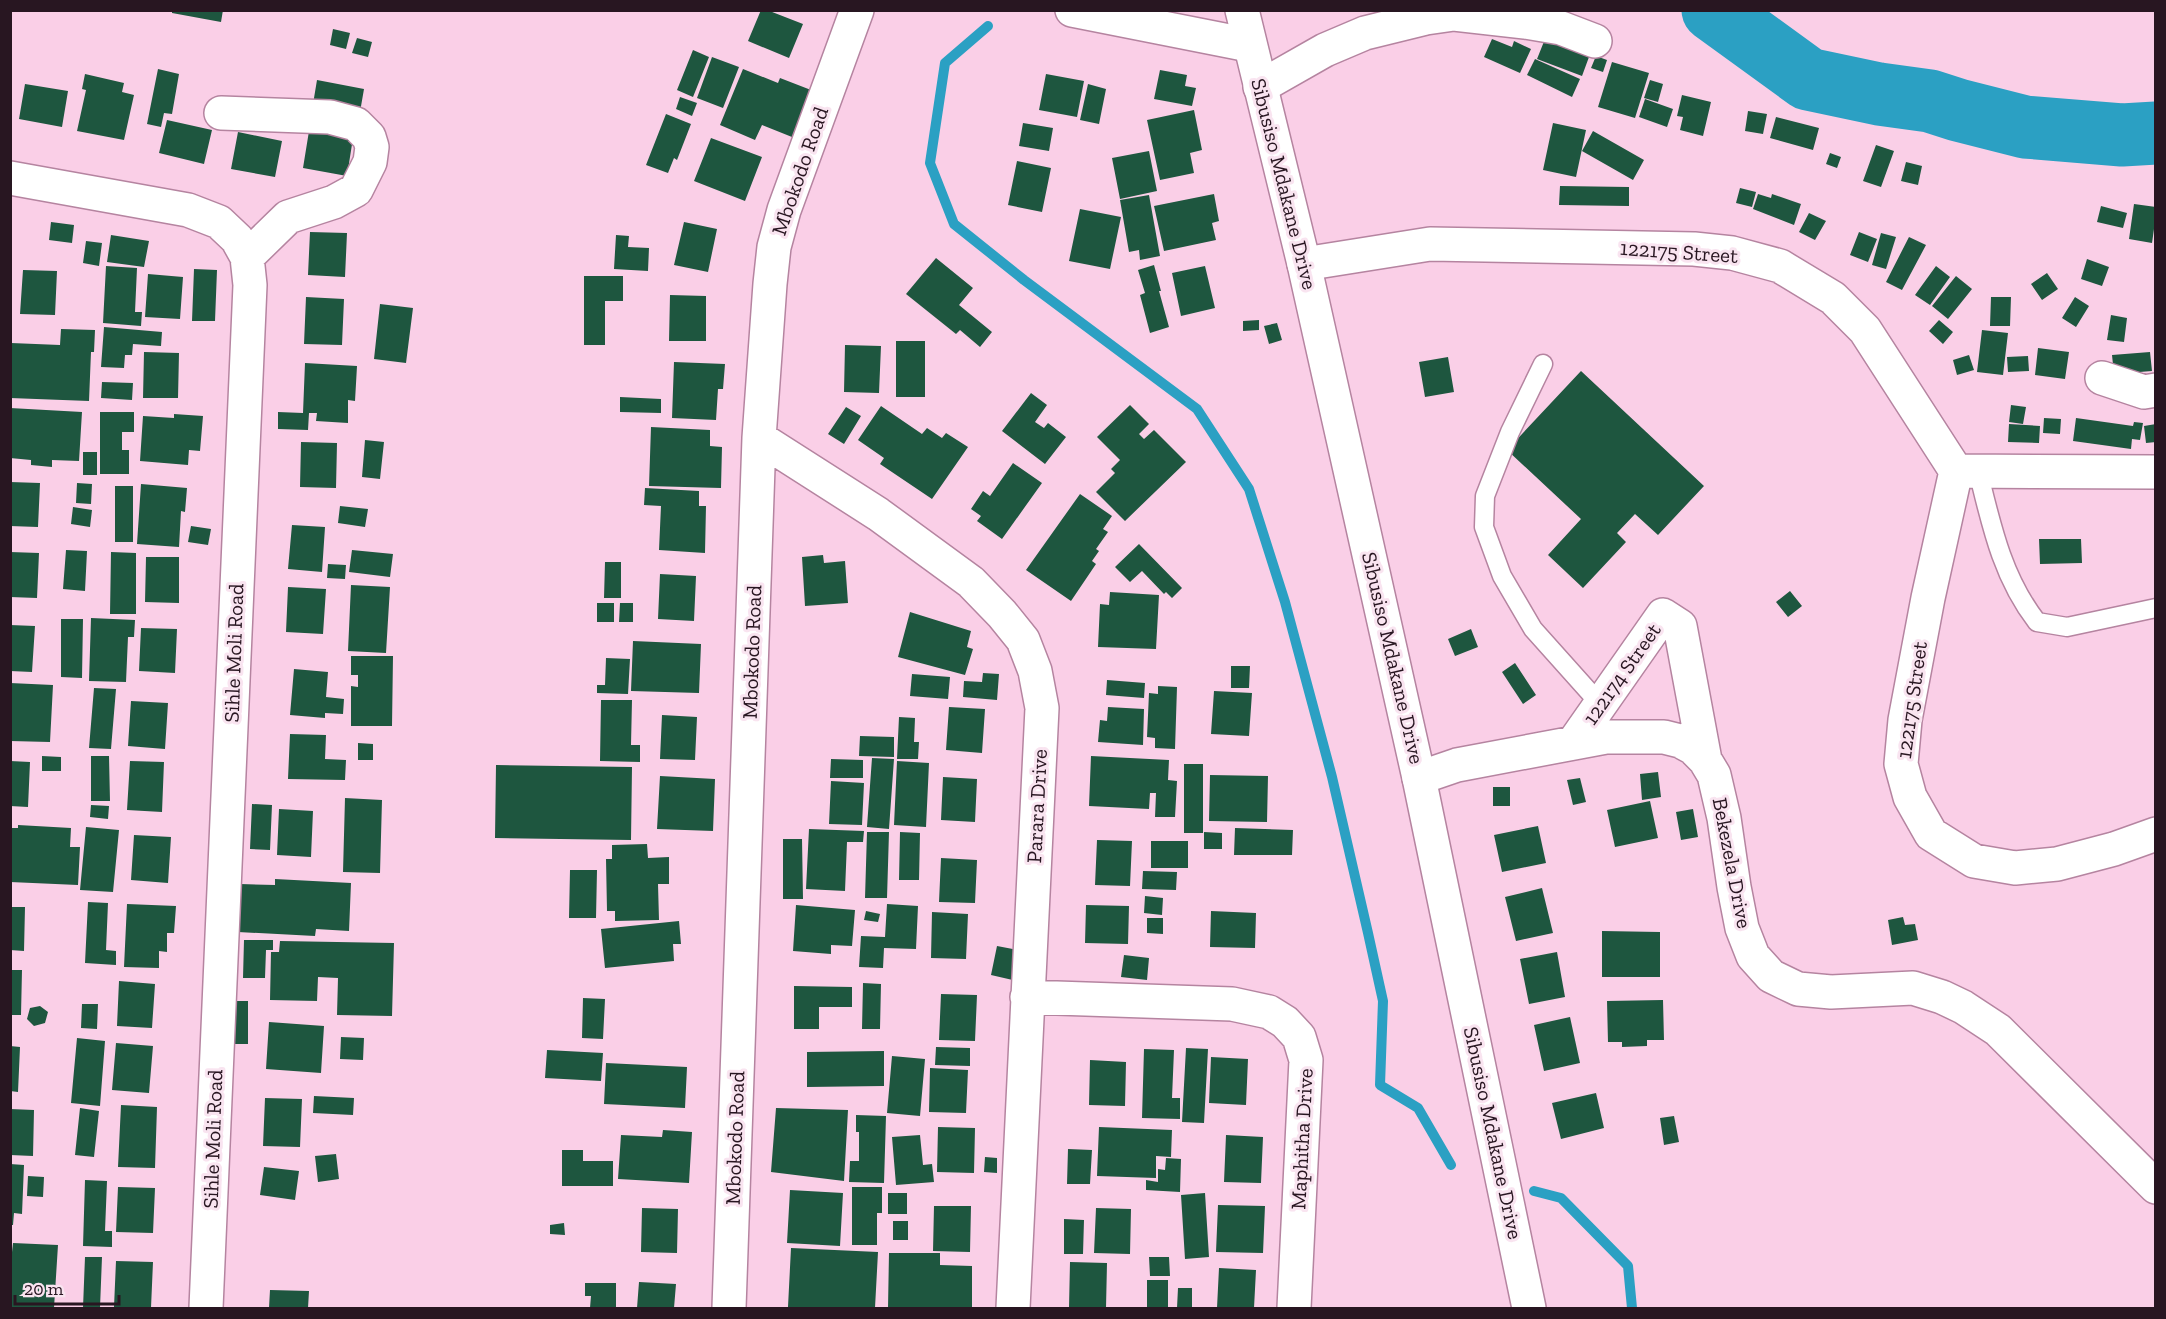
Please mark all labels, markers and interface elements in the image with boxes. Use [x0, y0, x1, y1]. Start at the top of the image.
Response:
street label: Sibusiso Mdakane Drive [1246, 76, 1323, 292]
street label: Mbokodo Road [766, 103, 833, 238]
street label: 122175 Street [1619, 235, 1739, 268]
street label: Sibusiso Mdakane Drive [1357, 549, 1430, 766]
street label: Sihle Moli Road [219, 583, 248, 723]
street label: Mbokodo Road [737, 584, 766, 719]
street label: 122174 Street [1577, 618, 1666, 729]
street label: 122175 Street [1891, 639, 1932, 760]
street label: Parara Drive [1021, 748, 1052, 864]
street label: Bekezela Drive [1708, 795, 1757, 930]
street label: Sibusiso Mdakane Drive [1459, 1024, 1528, 1242]
street label: Maphitha Drive [1285, 1068, 1318, 1210]
street label: Sihle Moli Road [198, 1069, 227, 1209]
street label: Mbokodo Road [720, 1070, 749, 1205]
scale bar [15, 1268, 118, 1306]
text: 20 m [24, 1278, 64, 1300]

